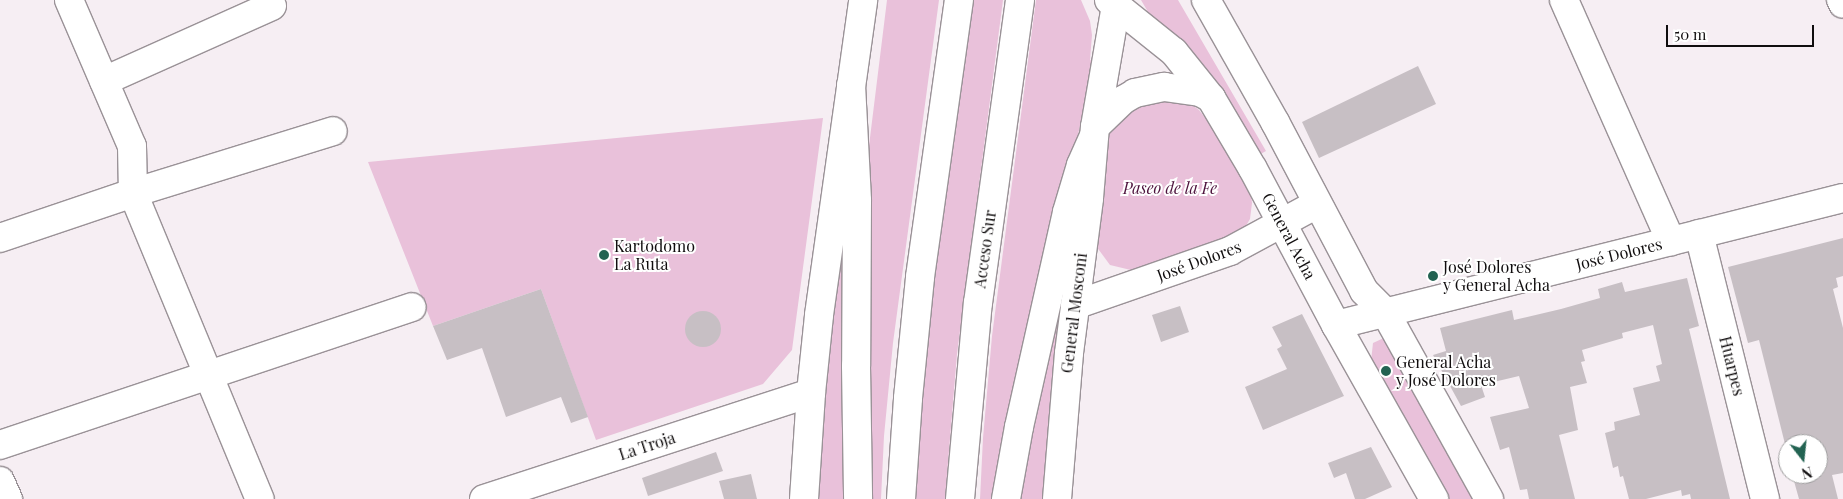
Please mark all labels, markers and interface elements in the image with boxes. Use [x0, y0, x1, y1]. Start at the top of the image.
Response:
scale bar [1668, 15, 1816, 47]
text: 50 m [1674, 24, 1706, 44]
park label: Paseo de la Fe [1123, 178, 1217, 198]
street label: General Acha [1258, 189, 1320, 283]
street label: Acceso Sur [970, 209, 1000, 289]
street label: José Dolores [1574, 234, 1664, 274]
place label: Kartodomo La Ruta [614, 236, 695, 274]
street label: José Dolores [1154, 237, 1244, 285]
marker: Kartodomo La Ruta [598, 249, 610, 261]
street label: General Mosconi [1057, 252, 1091, 374]
place label: José Dolores y General Acha [1443, 257, 1551, 295]
marker: José Dolores y General Acha [1427, 270, 1439, 282]
street label: Huarpes [1715, 334, 1749, 398]
place label: General Acha y José Dolores [1396, 352, 1496, 390]
marker: General Acha y José Dolores [1380, 365, 1392, 377]
street label: La Troja [616, 428, 678, 464]
north arrow [1778, 434, 1828, 484]
text: N [1800, 462, 1814, 483]

